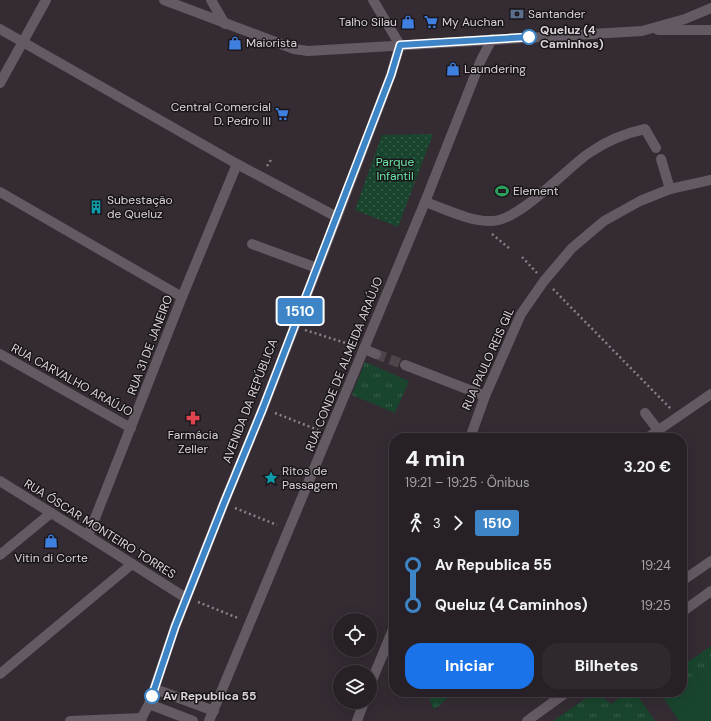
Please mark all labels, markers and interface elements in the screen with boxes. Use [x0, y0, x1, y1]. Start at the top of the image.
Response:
bank icon: Santander [509, 6, 525, 22]
place label: Santander [528, 6, 586, 22]
place label: Talho Silau [339, 14, 397, 30]
shop icon: Talho Silau [400, 14, 416, 30]
supermarket icon: My Auchan [423, 14, 439, 30]
place label: My Auchan [442, 14, 504, 30]
place label: Queluz (4 Caminhos) [540, 22, 604, 52]
marker: Queluz (4 Caminhos) [521, 29, 537, 45]
shop icon: Maiorista [227, 35, 243, 51]
place label: Maiorista [246, 35, 297, 51]
shop icon: Laundering [445, 61, 461, 77]
place label: Laundering [464, 61, 526, 77]
place label: Central Comercial D. Pedro III [171, 99, 271, 129]
supermarket icon: Central Comercial D. Pedro III [274, 106, 290, 122]
park label: Parque Infantil [376, 154, 415, 184]
sports icon: Element [494, 183, 510, 199]
place label: Element [513, 183, 559, 199]
place label: Subestação de Queluz [107, 192, 173, 222]
building icon: Subestação de Queluz [88, 199, 104, 215]
street label: RUA CONDE DE ALMEIDA ARAÚJO [302, 274, 386, 454]
street label: RUA 31 DE JANEIRO [124, 293, 176, 397]
line badge: 1510 [272, 298, 328, 324]
text: 1510 [286, 302, 314, 320]
street label: RUA PAULO REIS GIL [458, 305, 518, 413]
street label: AVENIDA DA REPÚBLICA [219, 337, 281, 465]
street label: RUA CARVALHO ARAÚJO [8, 340, 136, 420]
pharmacy icon: Farmácia Zeller [185, 410, 201, 426]
place label: Farmácia Zeller [168, 427, 218, 457]
text: 4 min [405, 444, 465, 473]
text: 3.20 € [624, 457, 671, 477]
place label: Ritos de Passagem [282, 463, 338, 493]
place icon: Ritos de Passagem [263, 470, 279, 486]
text: 19:21 – 19:25 · Ônibus [405, 474, 530, 491]
street label: RUA ÓSCAR MONTEIRO TORRES [21, 476, 179, 582]
icon: walk [405, 512, 427, 534]
icon: forward [447, 512, 469, 534]
text: 1510 [483, 514, 511, 532]
text: 3 [433, 515, 441, 532]
shop icon: Vitin di Corte [43, 533, 59, 549]
place label: Vitin di Corte [14, 550, 88, 566]
text: Av Republica 55 [435, 555, 552, 575]
text: 19:24 [641, 557, 671, 574]
text: Queluz (4 Caminhos) [435, 595, 588, 615]
text: 19:25 [641, 597, 671, 614]
map controls [333, 613, 377, 709]
button: locate [333, 613, 377, 657]
button: Iniciar [405, 643, 534, 689]
button: Bilhetes [542, 643, 671, 689]
button: layers [333, 665, 377, 709]
marker: Av Republica 55 [144, 688, 160, 704]
place label: Av Republica 55 [163, 688, 257, 704]

